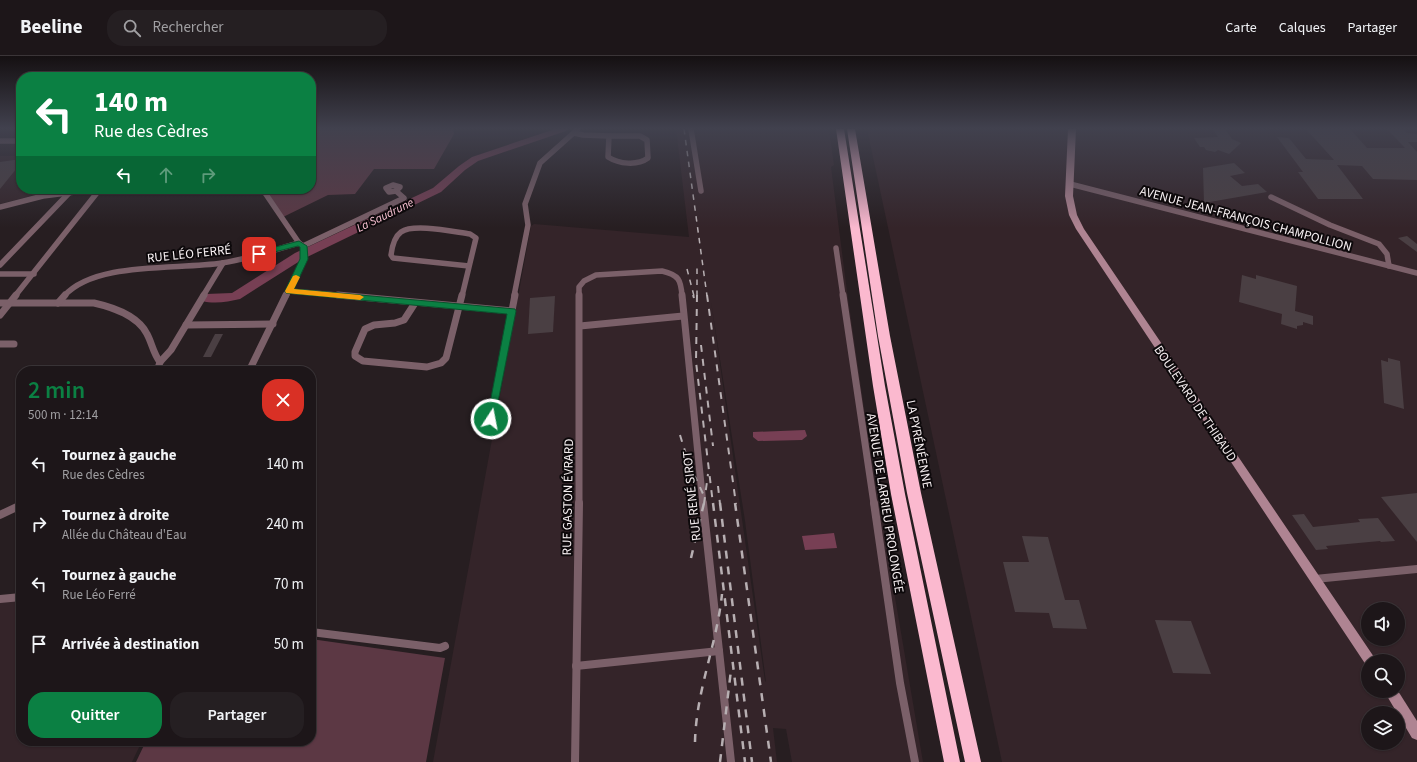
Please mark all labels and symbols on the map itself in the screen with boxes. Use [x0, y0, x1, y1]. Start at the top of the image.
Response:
street label: AVENUE JEAN-FRANÇOIS CHAMPOLLION [1138, 182, 1354, 256]
water label: La Saudrune [354, 194, 417, 237]
pin [242, 237, 276, 271]
street label: RUE LÉO FERRÉ [146, 241, 232, 267]
street label: BOULEVARD DE THIBAUD [1150, 342, 1241, 465]
position arrow [470, 398, 512, 440]
street label: LA PYRÉNÉENNE [902, 399, 936, 490]
street label: AVENUE DE LARRIEU PROLONGÉE [862, 412, 908, 594]
street label: RUE GASTON ÉVRARD [558, 439, 578, 555]
street label: RUE RENÉ SIROT [678, 450, 706, 542]

